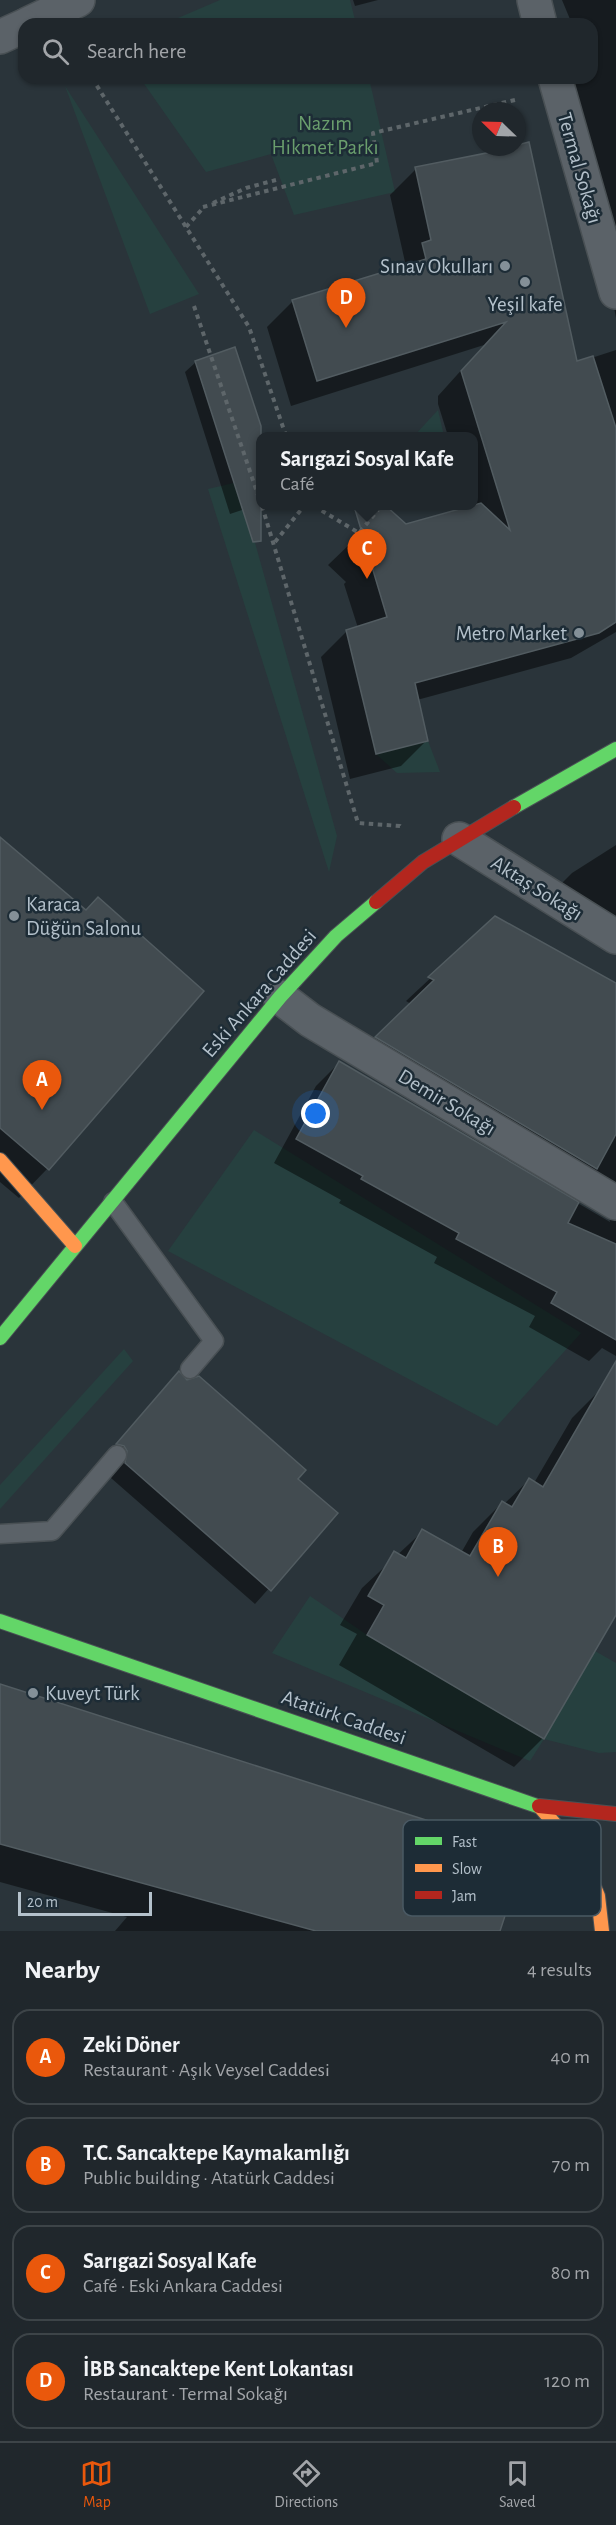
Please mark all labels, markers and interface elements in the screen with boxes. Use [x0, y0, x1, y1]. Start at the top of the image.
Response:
search box [18, 18, 598, 84]
icon: search [39, 35, 72, 68]
text: Search here [87, 40, 186, 62]
north arrow [472, 102, 526, 156]
street label: Termal Sokağı [554, 110, 605, 226]
park label: Nazım Hikmet Parkı [272, 113, 379, 158]
place label: Sınav Okulları [380, 256, 493, 277]
marker: Sınav Okulları [498, 259, 512, 273]
marker: Yeşil kafe [518, 275, 532, 289]
pin: D [326, 278, 366, 328]
place label: Yeşil kafe [487, 294, 563, 315]
popup [256, 432, 478, 510]
text: Sarıgazi Sosyal Kafe [280, 448, 454, 470]
text: Café [280, 474, 315, 494]
pin: C [348, 530, 386, 579]
place label: Metro Market [456, 623, 567, 644]
marker: Metro Market [572, 626, 586, 640]
street label: Aktaş Sokağı [487, 852, 586, 925]
place label: Karaca Düğün Salonu [26, 894, 142, 939]
marker: Karaca Düğün Salonu [7, 909, 21, 923]
street label: Eski Ankara Caddesi [198, 925, 320, 1061]
pin: A [22, 1060, 62, 1110]
street label: Demir Sokağı [394, 1065, 499, 1140]
your location [301, 1099, 330, 1128]
pin: B [478, 1528, 518, 1577]
place label: Kuveyt Türk [45, 1683, 140, 1704]
marker: Kuveyt Türk [26, 1686, 40, 1700]
street label: Atatürk Caddesi [279, 1686, 409, 1749]
legend [403, 1820, 601, 1916]
text: Fast [452, 1834, 477, 1850]
text: Slow [452, 1861, 482, 1877]
text: Jam [452, 1888, 477, 1904]
scale bar [18, 1889, 152, 1916]
text: 20 m [27, 1894, 58, 1910]
text: Nearby [24, 1957, 100, 1983]
text: 4 results [527, 1960, 592, 1980]
text: Zeki Döner [83, 2034, 180, 2056]
text: A [40, 2047, 52, 2067]
text: 40 m [551, 2047, 590, 2067]
text: Restaurant · Aşık Veysel Caddesi [83, 2060, 330, 2080]
text: T.C. Sancaktepe Kaymakamlığı [83, 2142, 350, 2164]
text: B [40, 2155, 51, 2175]
text: 70 m [552, 2155, 590, 2175]
text: Public building · Atatürk Caddesi [83, 2168, 335, 2188]
text: Sarıgazi Sosyal Kafe [83, 2250, 257, 2272]
text: C [40, 2263, 51, 2283]
text: 80 m [551, 2263, 590, 2283]
text: Café · Eski Ankara Caddesi [83, 2276, 283, 2296]
text: İBB Sancaktepe Kent Lokantası [83, 2358, 354, 2380]
text: D [39, 2371, 52, 2391]
text: 120 m [544, 2371, 590, 2391]
text: Restaurant · Termal Sokağı [83, 2384, 288, 2404]
tab: Map [80, 2457, 113, 2512]
tab: Directions [274, 2457, 338, 2512]
tab: Saved [499, 2457, 536, 2512]

